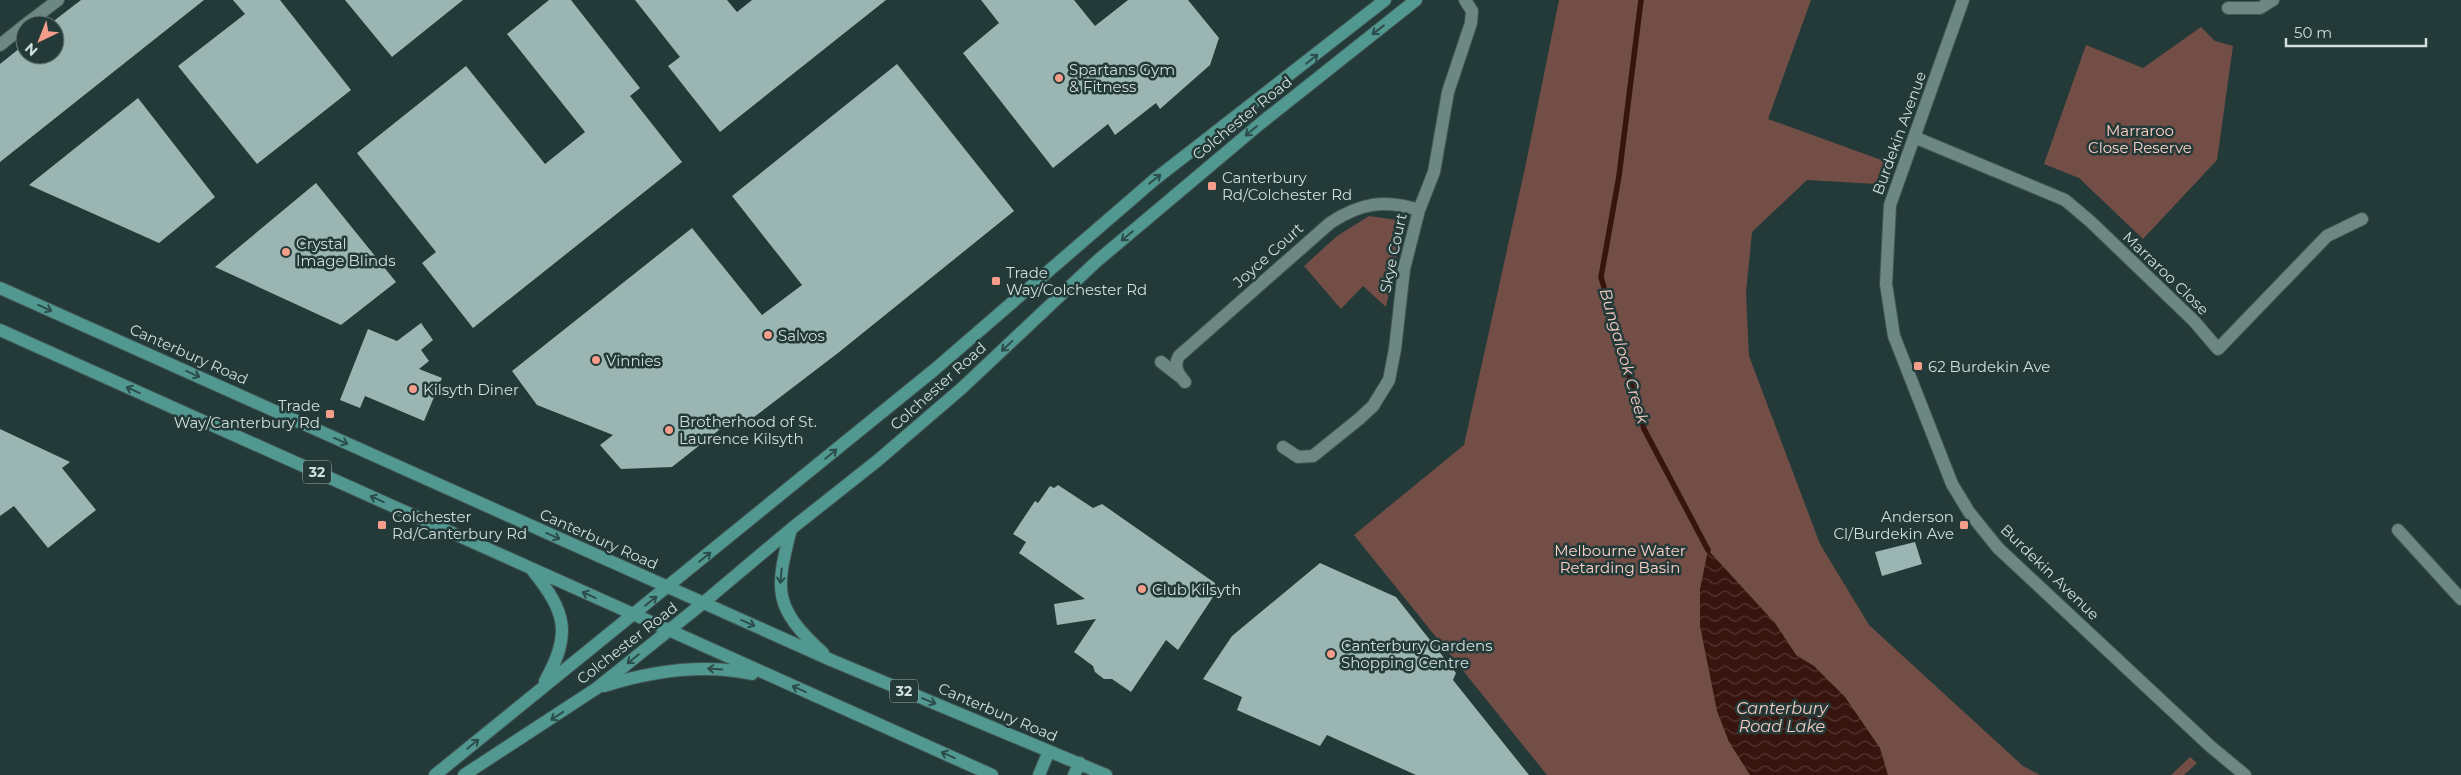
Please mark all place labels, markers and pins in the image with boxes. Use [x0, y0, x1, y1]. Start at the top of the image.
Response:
place label: Spartans Gym & Fitness [1069, 60, 1175, 96]
marker: Spartans Gym & Fitness [1053, 72, 1065, 84]
place label: Canterbury Rd/Colchester Rd [1222, 168, 1352, 204]
marker: Canterbury Rd/Colchester Rd [1206, 180, 1218, 192]
place label: Crystal Image Blinds [296, 234, 396, 270]
marker: Crystal Image Blinds [280, 246, 292, 258]
place label: Trade Way/Colchester Rd [1006, 263, 1147, 299]
marker: Trade Way/Colchester Rd [990, 275, 1002, 287]
place label: Salvos [778, 326, 825, 345]
marker: Salvos [762, 329, 774, 341]
place label: Vinnies [606, 351, 661, 370]
marker: Vinnies [590, 354, 602, 366]
place label: 62 Burdekin Ave [1928, 357, 2050, 376]
marker: 62 Burdekin Ave [1912, 360, 1924, 372]
place label: Kilsyth Diner [423, 380, 519, 399]
marker: Kilsyth Diner [407, 383, 419, 395]
place label: Trade Way/Canterbury Rd [174, 396, 320, 432]
marker: Trade Way/Canterbury Rd [324, 408, 336, 420]
place label: Brotherhood of St. Laurence Kilsyth [679, 412, 817, 448]
marker: Brotherhood of St. Laurence Kilsyth [663, 424, 675, 436]
place label: Colchester Rd/Canterbury Rd [392, 507, 527, 543]
place label: Anderson Cl/Burdekin Ave [1833, 507, 1954, 543]
marker: Colchester Rd/Canterbury Rd [376, 519, 388, 531]
marker: Anderson Cl/Burdekin Ave [1958, 519, 1970, 531]
place label: Club Kilsyth [1152, 580, 1241, 599]
marker: Club Kilsyth [1136, 583, 1148, 595]
place label: Canterbury Gardens Shopping Centre [1341, 636, 1492, 672]
marker: Canterbury Gardens Shopping Centre [1325, 648, 1337, 660]

